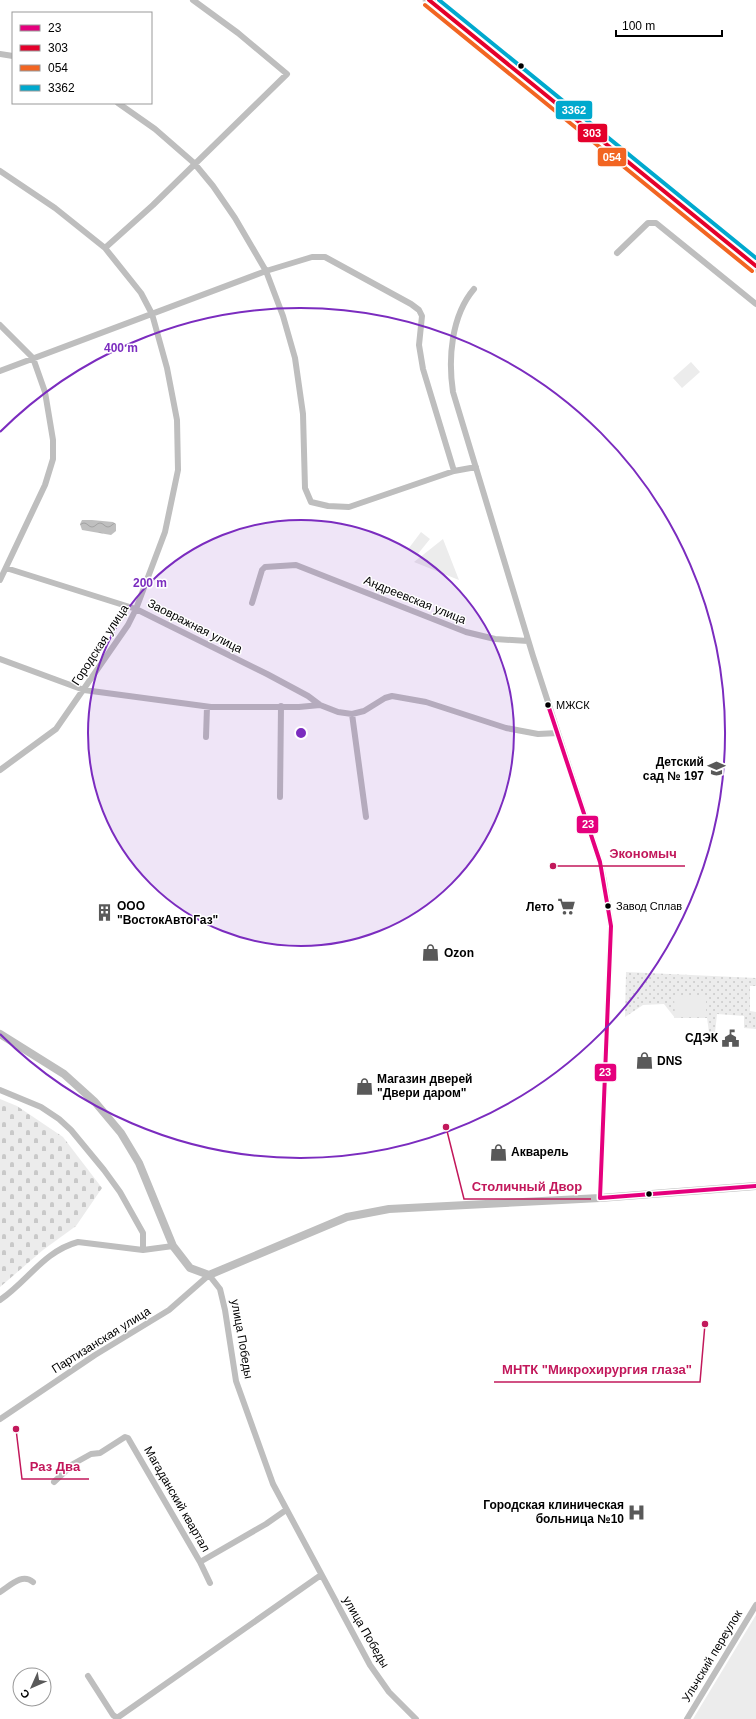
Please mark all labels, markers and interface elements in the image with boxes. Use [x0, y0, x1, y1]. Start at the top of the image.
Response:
legend [12, 12, 152, 104]
scale bar [616, 12, 722, 38]
text: 100 m [622, 19, 655, 33]
text: 23 [48, 21, 62, 35]
text: 303 [48, 41, 68, 55]
text: 054 [48, 61, 68, 75]
unlabelled marker [516, 61, 526, 71]
text: 3362 [48, 81, 75, 95]
line badge: 3362 [555, 100, 593, 120]
text: 3362 [562, 104, 586, 116]
line badge: 303 [577, 123, 608, 143]
text: 303 [583, 127, 601, 139]
line badge: 054 [597, 147, 627, 167]
text: 054 [603, 151, 622, 163]
text: 400 m [104, 341, 138, 355]
street label: Андреевская улица [362, 573, 468, 627]
text: 200 m [133, 576, 167, 590]
street label: Заовражная улица [145, 596, 245, 656]
street label: Городская улица [69, 602, 131, 688]
place label: МЖСК [556, 699, 590, 711]
marker: МЖСК [543, 700, 553, 710]
centre of rings [294, 726, 308, 740]
place label: Детский сад № 197 [643, 755, 704, 783]
school or university icon: Детский сад № 197 [707, 759, 727, 779]
line badge: 23 [576, 815, 599, 834]
text: 23 [582, 818, 594, 830]
callout: Экономыч [602, 841, 685, 866]
text: Экономыч [609, 846, 677, 861]
supermarket icon: Лето [557, 897, 577, 917]
place label: ООО "ВостокАвтоГаз" [117, 899, 218, 927]
place label: Лето [526, 900, 554, 914]
place label: Завод Сплав [616, 900, 682, 912]
marker: Завод Сплав [603, 901, 613, 911]
building icon: ООО "ВостокАвтоГаз" [94, 903, 114, 923]
shop icon: Ozon [421, 943, 441, 963]
place label: Ozon [444, 946, 474, 960]
public building icon: СДЭК [721, 1028, 741, 1048]
place label: СДЭК [685, 1031, 719, 1045]
shop icon: DNS [634, 1051, 654, 1071]
place label: DNS [657, 1054, 682, 1068]
line badge: 23 [594, 1063, 617, 1082]
text: 23 [599, 1066, 611, 1078]
place label: Магазин дверей "Двери даром" [377, 1072, 472, 1100]
shop icon: Магазин дверей "Двери даром" [354, 1076, 374, 1096]
shop icon: Акварель [488, 1142, 508, 1162]
place label: Акварель [511, 1145, 569, 1159]
callout: Столичный Двор [464, 1174, 591, 1199]
text: Столичный Двор [472, 1179, 582, 1194]
unlabelled marker [644, 1189, 654, 1199]
street label: улица Победы [228, 1298, 256, 1380]
street label: Партизанская улица [49, 1304, 153, 1376]
callout: МНТК "Микрохирургия глаза" [494, 1357, 700, 1382]
text: МНТК "Микрохирургия глаза" [502, 1362, 692, 1377]
street label: Магаданский квартал [141, 1444, 213, 1554]
callout: Раз Два [22, 1454, 89, 1479]
text: Раз Два [30, 1459, 81, 1474]
place label: Городская клиническая больница №10 [483, 1498, 624, 1526]
hospital icon: Городская клиническая больница №10 [627, 1502, 647, 1522]
street label: улица Победы [340, 1594, 392, 1670]
street label: Ульчский переулок [679, 1607, 745, 1704]
north arrow [12, 1667, 52, 1707]
text: С [18, 1687, 32, 1701]

